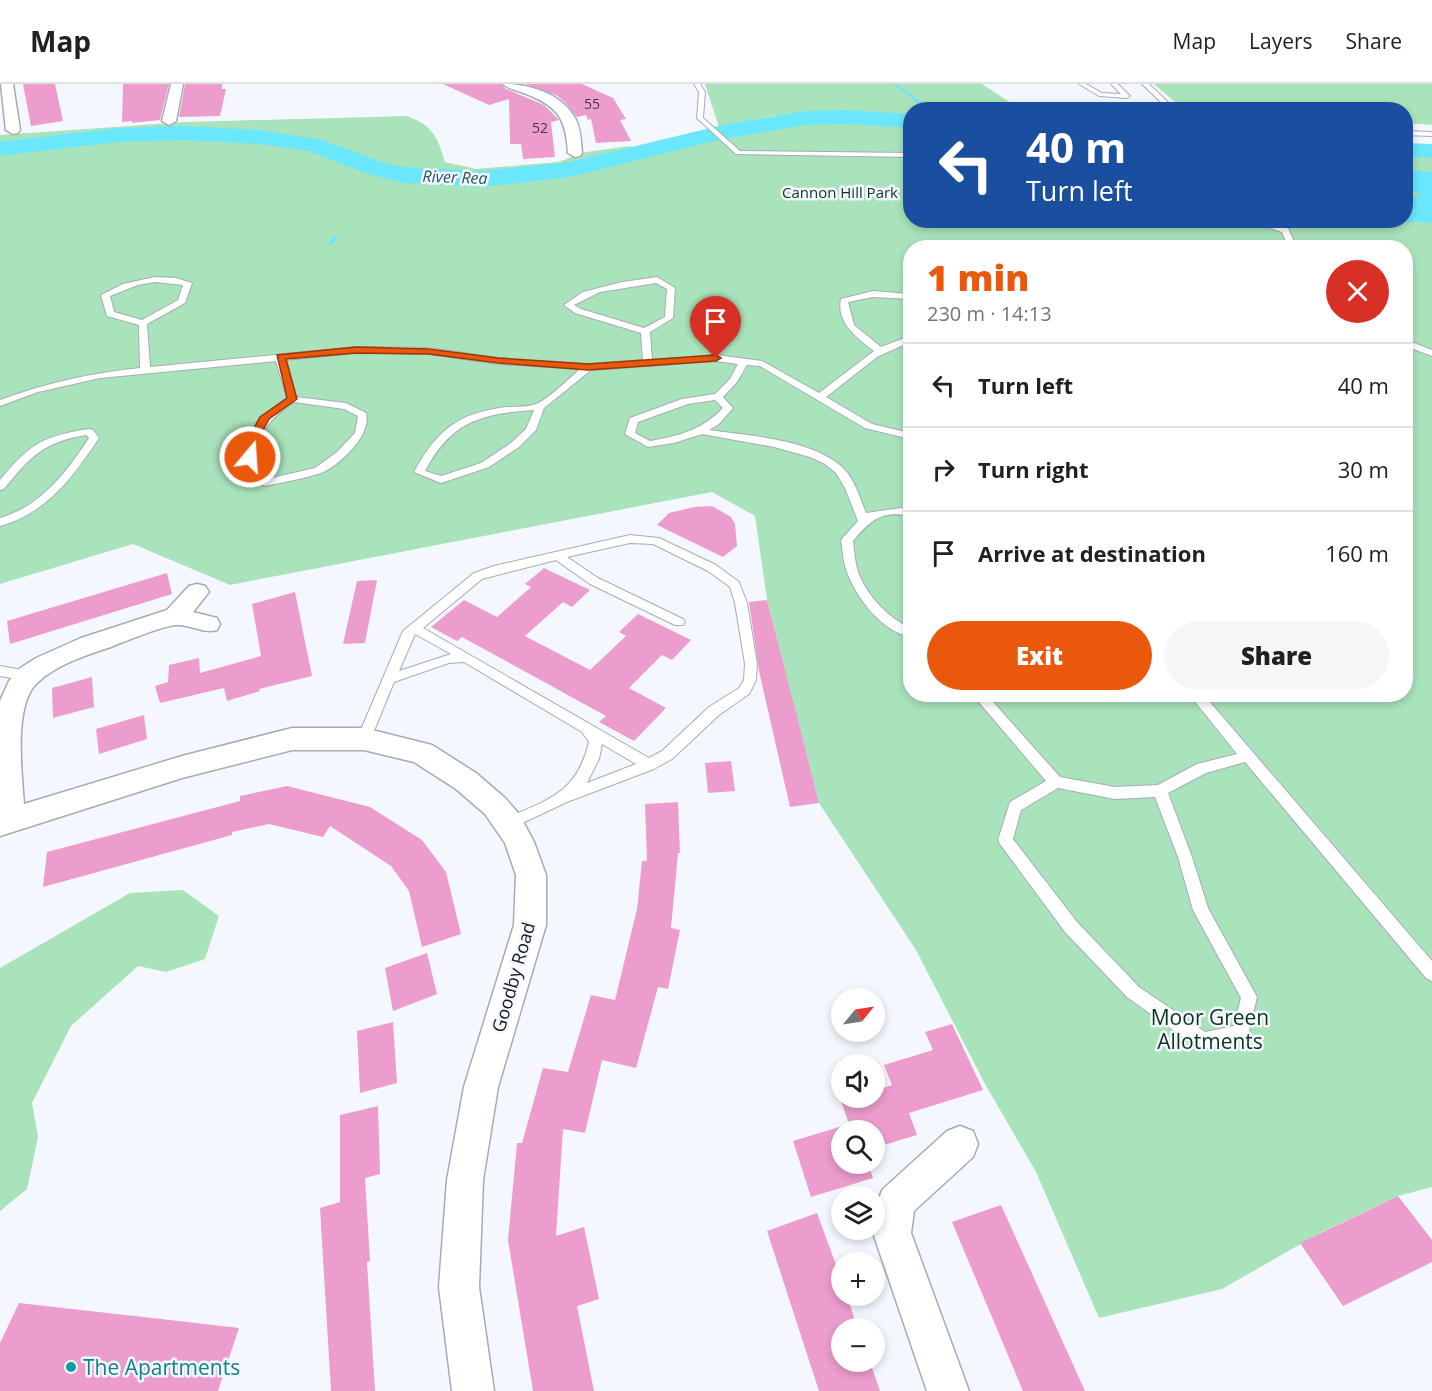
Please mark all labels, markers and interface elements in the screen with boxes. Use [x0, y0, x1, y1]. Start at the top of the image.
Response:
text: Map [30, 22, 91, 60]
text: Map [1173, 27, 1216, 55]
text: Layers [1249, 27, 1313, 55]
text: Share [1346, 27, 1402, 55]
house number: 55 [584, 94, 600, 113]
house number: 52 [532, 118, 548, 137]
text: 40 m [1026, 118, 1126, 175]
icon: left [927, 126, 1005, 204]
water label: River Rea [422, 165, 488, 189]
text: Turn left [1026, 172, 1133, 209]
park label: Cannon Hill Park [782, 182, 898, 202]
text: 1 min [927, 253, 1029, 302]
button: close [1326, 260, 1389, 323]
pin [690, 296, 741, 358]
text: 230 m · 14:13 [927, 300, 1052, 327]
icon: arrive [699, 305, 732, 338]
icon: left [927, 369, 960, 402]
text: Turn left [978, 370, 1073, 400]
text: 40 m [1338, 370, 1389, 400]
position arrow [218, 425, 282, 489]
icon: right [927, 453, 960, 486]
text: Turn right [978, 454, 1089, 484]
text: 30 m [1338, 454, 1389, 484]
icon: arrive [927, 537, 960, 570]
text: Arrive at destination [978, 538, 1206, 568]
text: 160 m [1325, 538, 1389, 568]
button: Exit [927, 621, 1152, 690]
button: Share [1164, 621, 1389, 690]
street label: Goodby Road [486, 919, 540, 1035]
north arrow [831, 988, 885, 1042]
map controls [831, 988, 885, 1372]
park label: Moor Green Allotments [1151, 1003, 1269, 1055]
button: sound [831, 1054, 885, 1108]
button: search [831, 1120, 885, 1174]
button: layers [831, 1186, 885, 1240]
button: + [831, 1252, 885, 1306]
button: − [831, 1318, 885, 1372]
place label: The Apartments [83, 1353, 240, 1381]
marker: The Apartments [64, 1360, 78, 1374]

